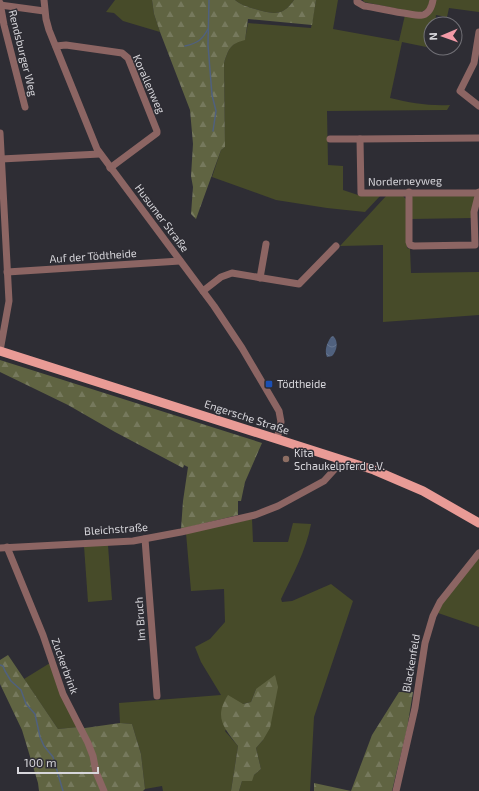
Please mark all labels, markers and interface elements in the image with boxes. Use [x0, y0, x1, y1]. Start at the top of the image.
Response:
street label: Rendsburger Weg [6, 8, 41, 97]
north arrow [423, 16, 463, 56]
text: N [426, 32, 439, 41]
street label: Korallenweg [131, 52, 168, 115]
street label: Norderneyweg [368, 173, 442, 188]
street label: Husumer Straße [133, 181, 192, 254]
street label: Auf der Tödtheide [49, 246, 137, 265]
place label: Tödtheide [277, 377, 326, 390]
marker: Tödtheide [264, 379, 274, 389]
street label: Engersche Straße [203, 397, 291, 436]
place label: Kita Schaukelpferd e.V. [294, 446, 385, 472]
marker: Kita Schaukelpferd e.V. [281, 454, 291, 464]
street label: Bleichstraße [84, 520, 148, 537]
street label: Im Bruch [131, 597, 148, 642]
street label: Blackenfeld [399, 633, 422, 693]
street label: Zuckerbrink [49, 636, 82, 696]
scale bar [18, 749, 98, 775]
text: 100 m [24, 755, 56, 769]

